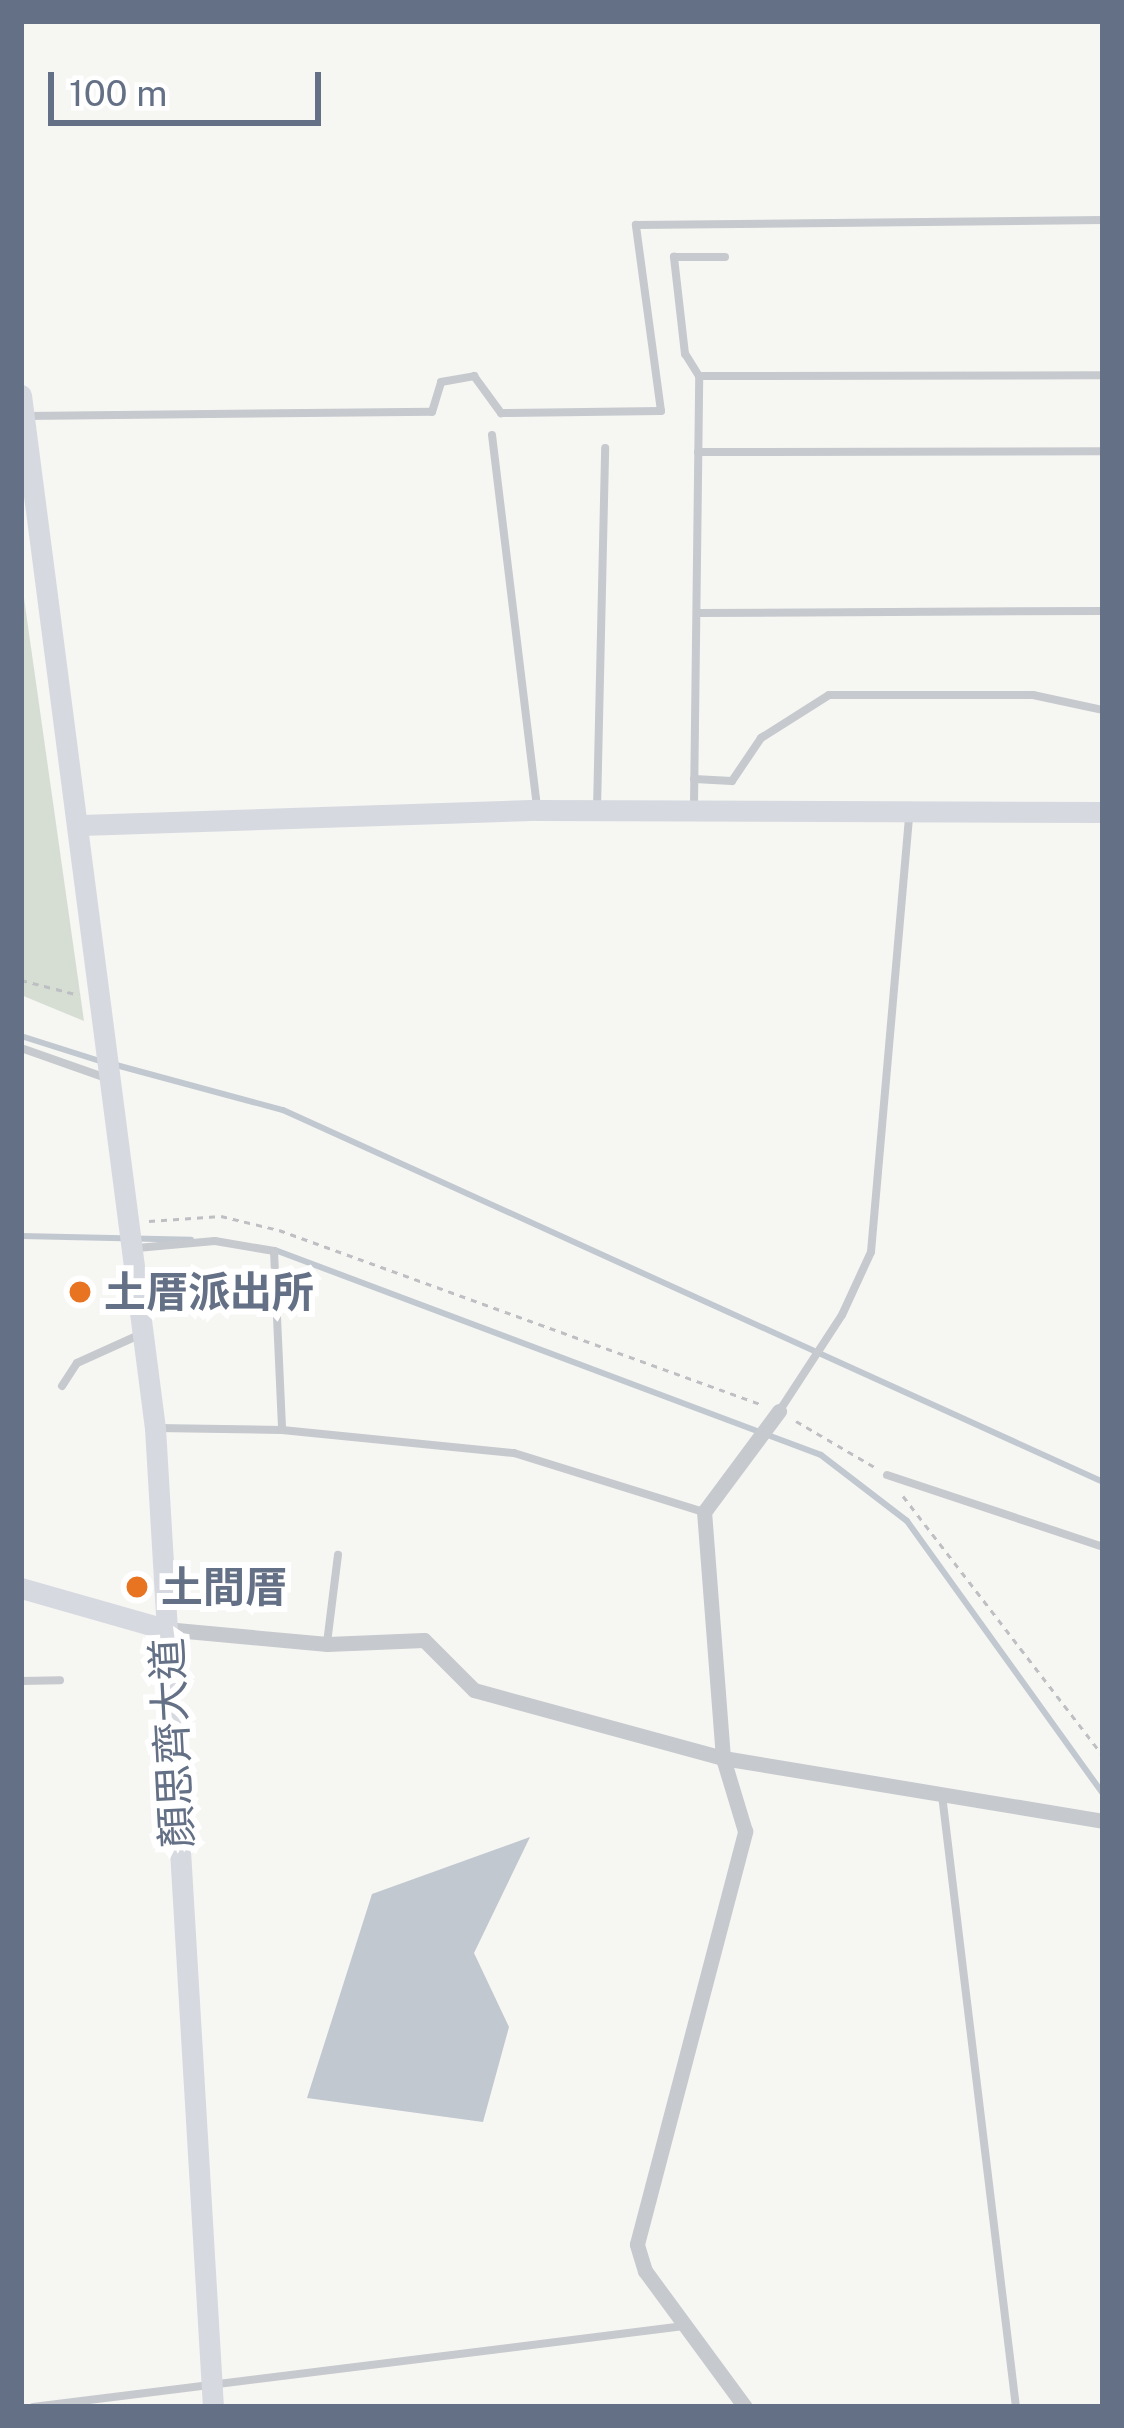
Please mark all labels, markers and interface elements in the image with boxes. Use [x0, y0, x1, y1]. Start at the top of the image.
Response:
scale bar [54, 48, 327, 122]
text: 100 m [69, 72, 167, 114]
place label: 土厝派出所 [104, 1267, 314, 1317]
marker: 土厝派出所 [67, 1279, 93, 1305]
place label: 土間厝 [161, 1562, 287, 1612]
marker: 土間厝 [124, 1574, 150, 1600]
street label: 顏思齊大道 [141, 1637, 203, 1849]

